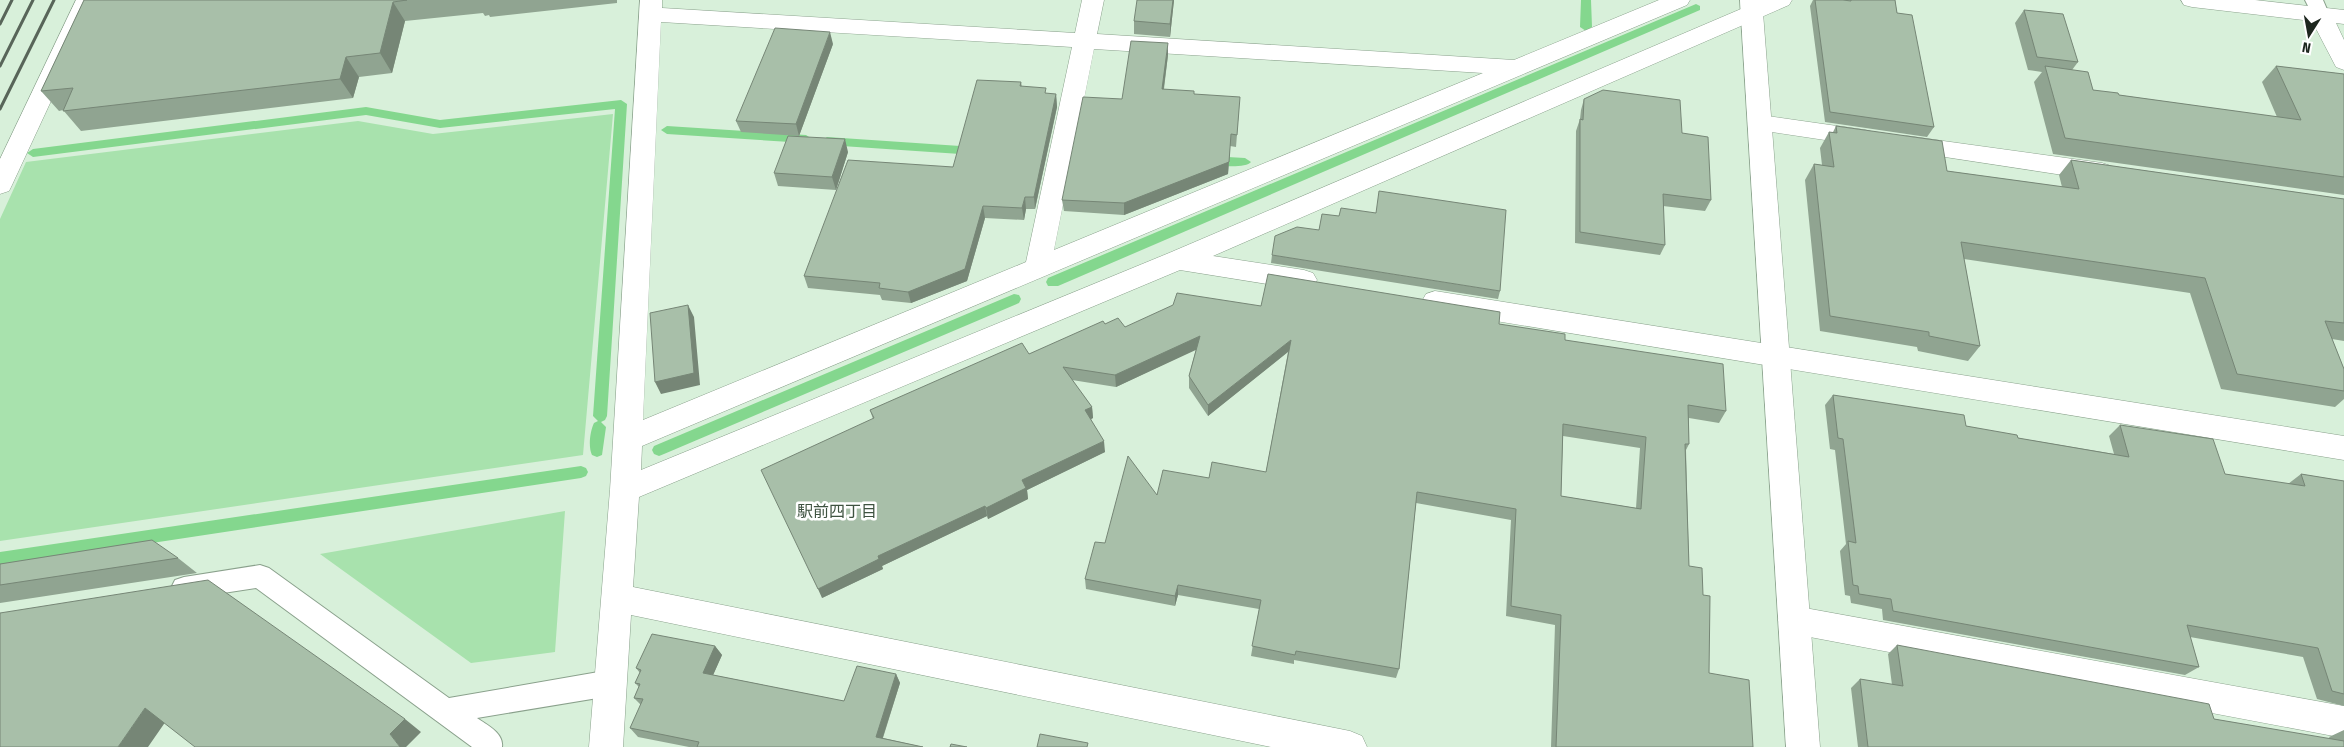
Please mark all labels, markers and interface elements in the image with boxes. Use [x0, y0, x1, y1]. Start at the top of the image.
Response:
north arrow [2284, 10, 2334, 60]
text: N [2301, 38, 2312, 56]
district label: 駅前四丁目 [797, 502, 877, 521]

